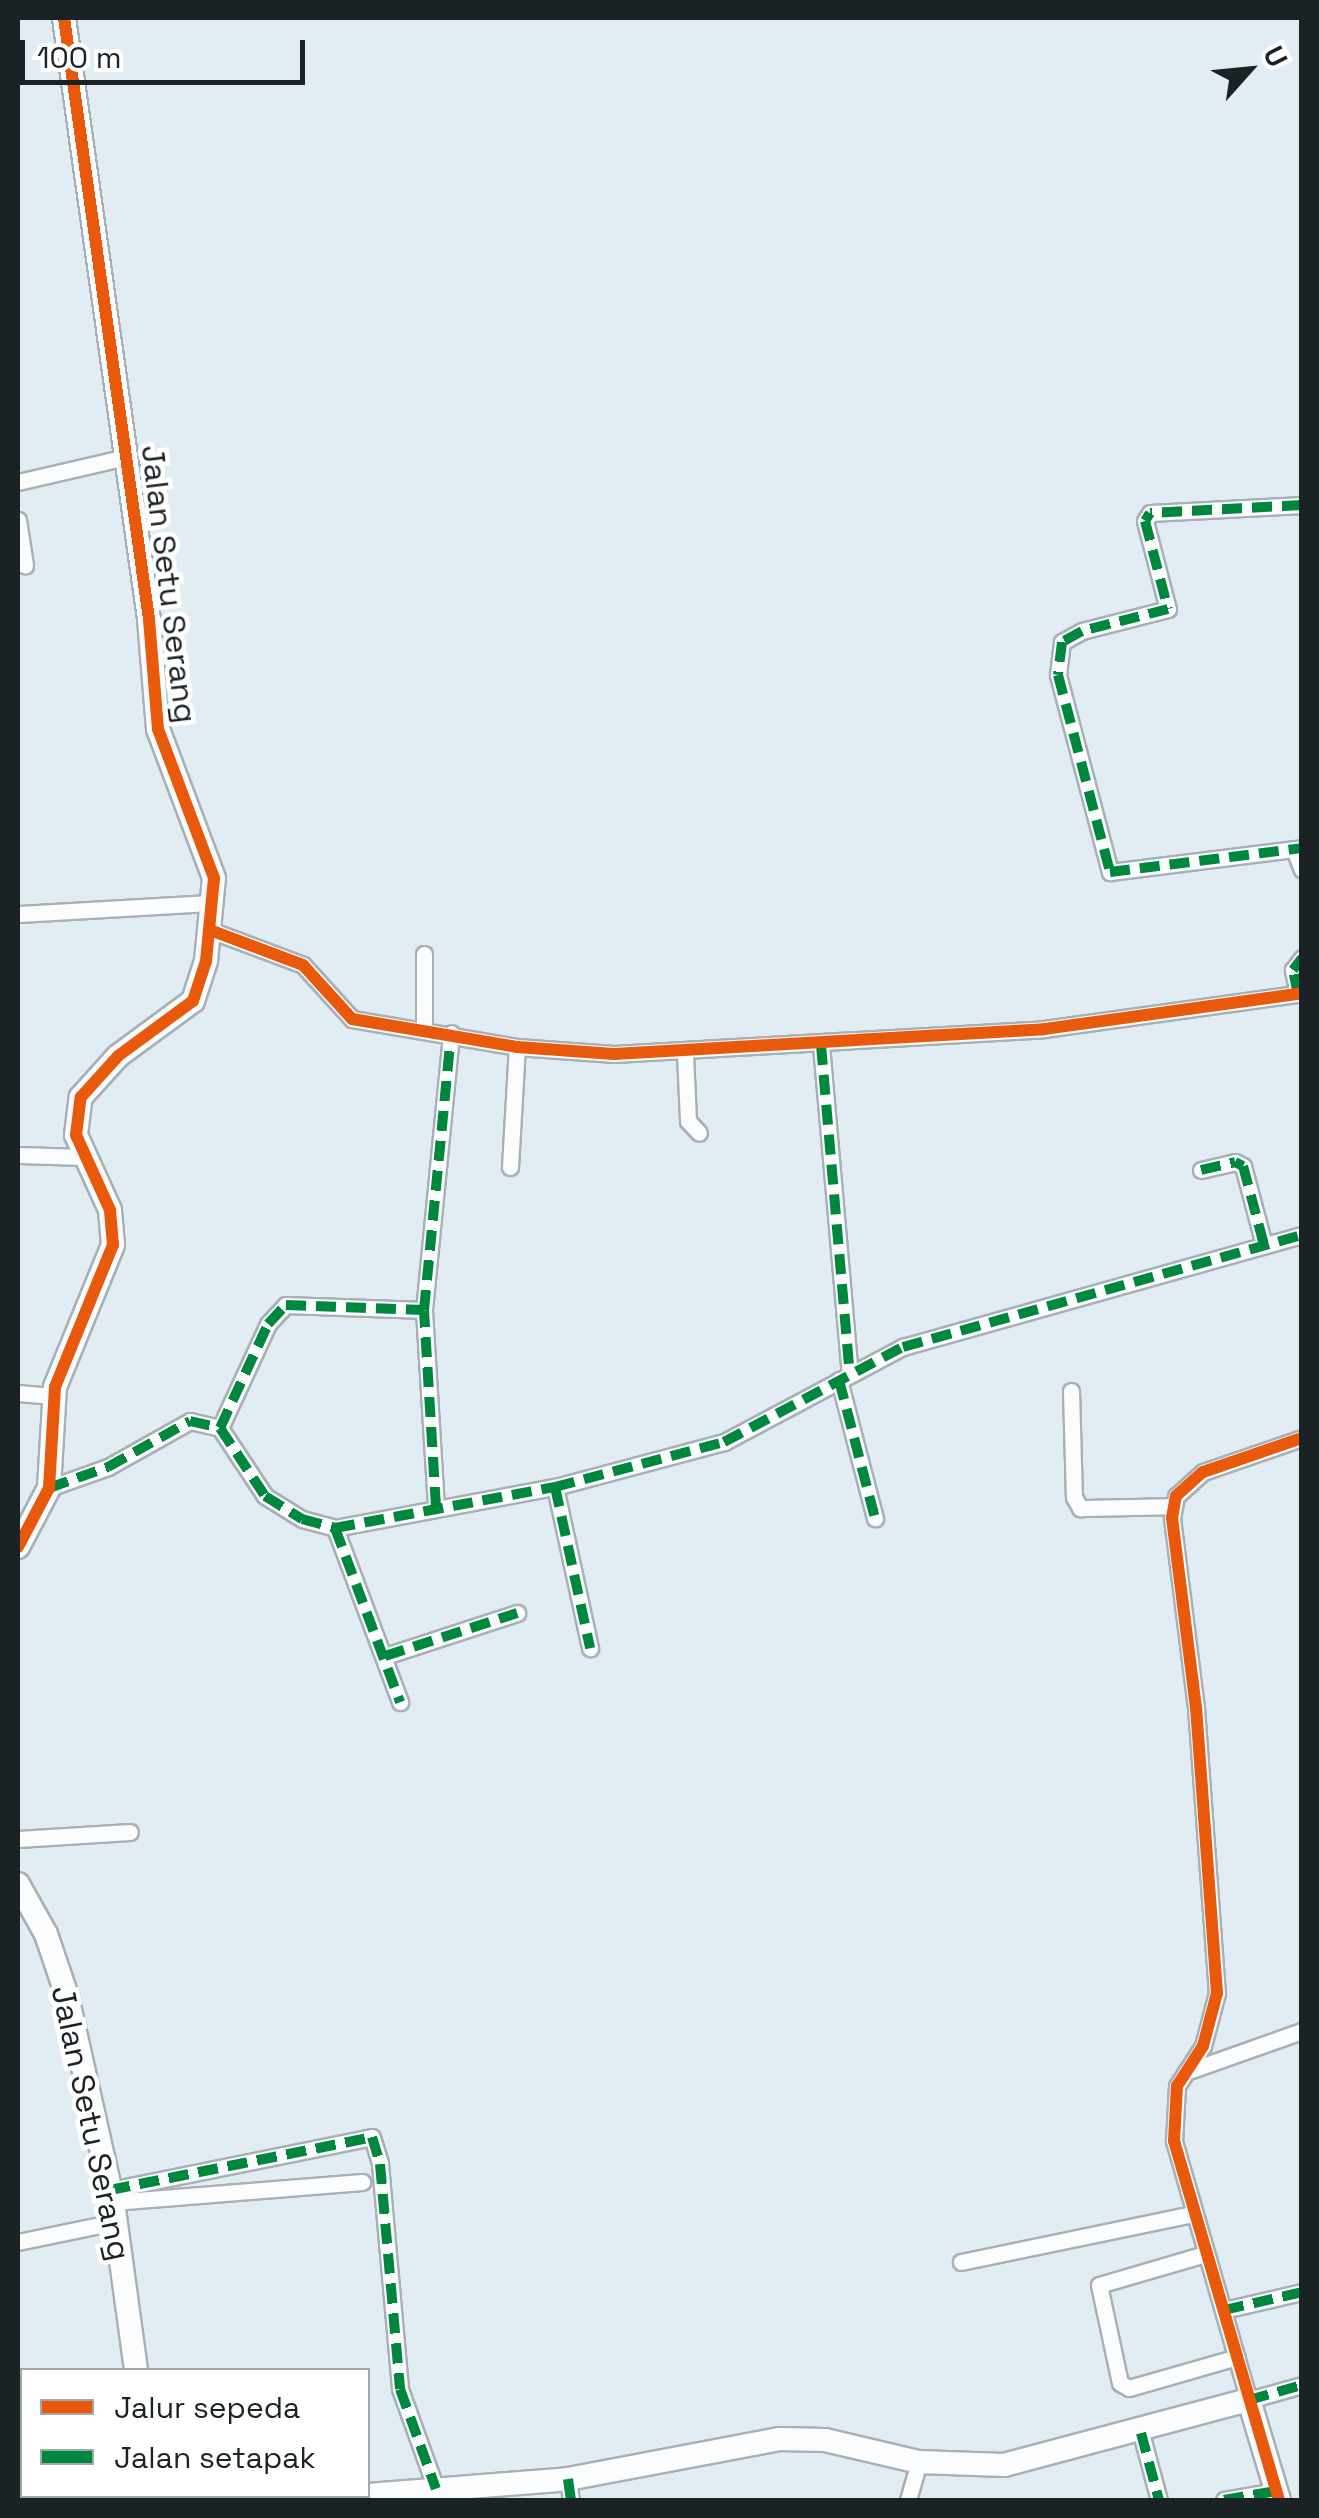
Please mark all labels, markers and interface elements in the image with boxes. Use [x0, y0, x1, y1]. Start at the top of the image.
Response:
scale bar [25, 20, 310, 82]
north arrow [1199, 20, 1299, 120]
text: 100 m [37, 38, 122, 77]
text: U [1255, 40, 1296, 73]
street label: Jalan Setu Serang [133, 443, 205, 725]
street label: Jalan Setu Serang [43, 1982, 139, 2264]
legend [20, 2368, 370, 2498]
text: Jalur sepeda [114, 2388, 300, 2427]
text: Jalan setapak [114, 2438, 316, 2477]

